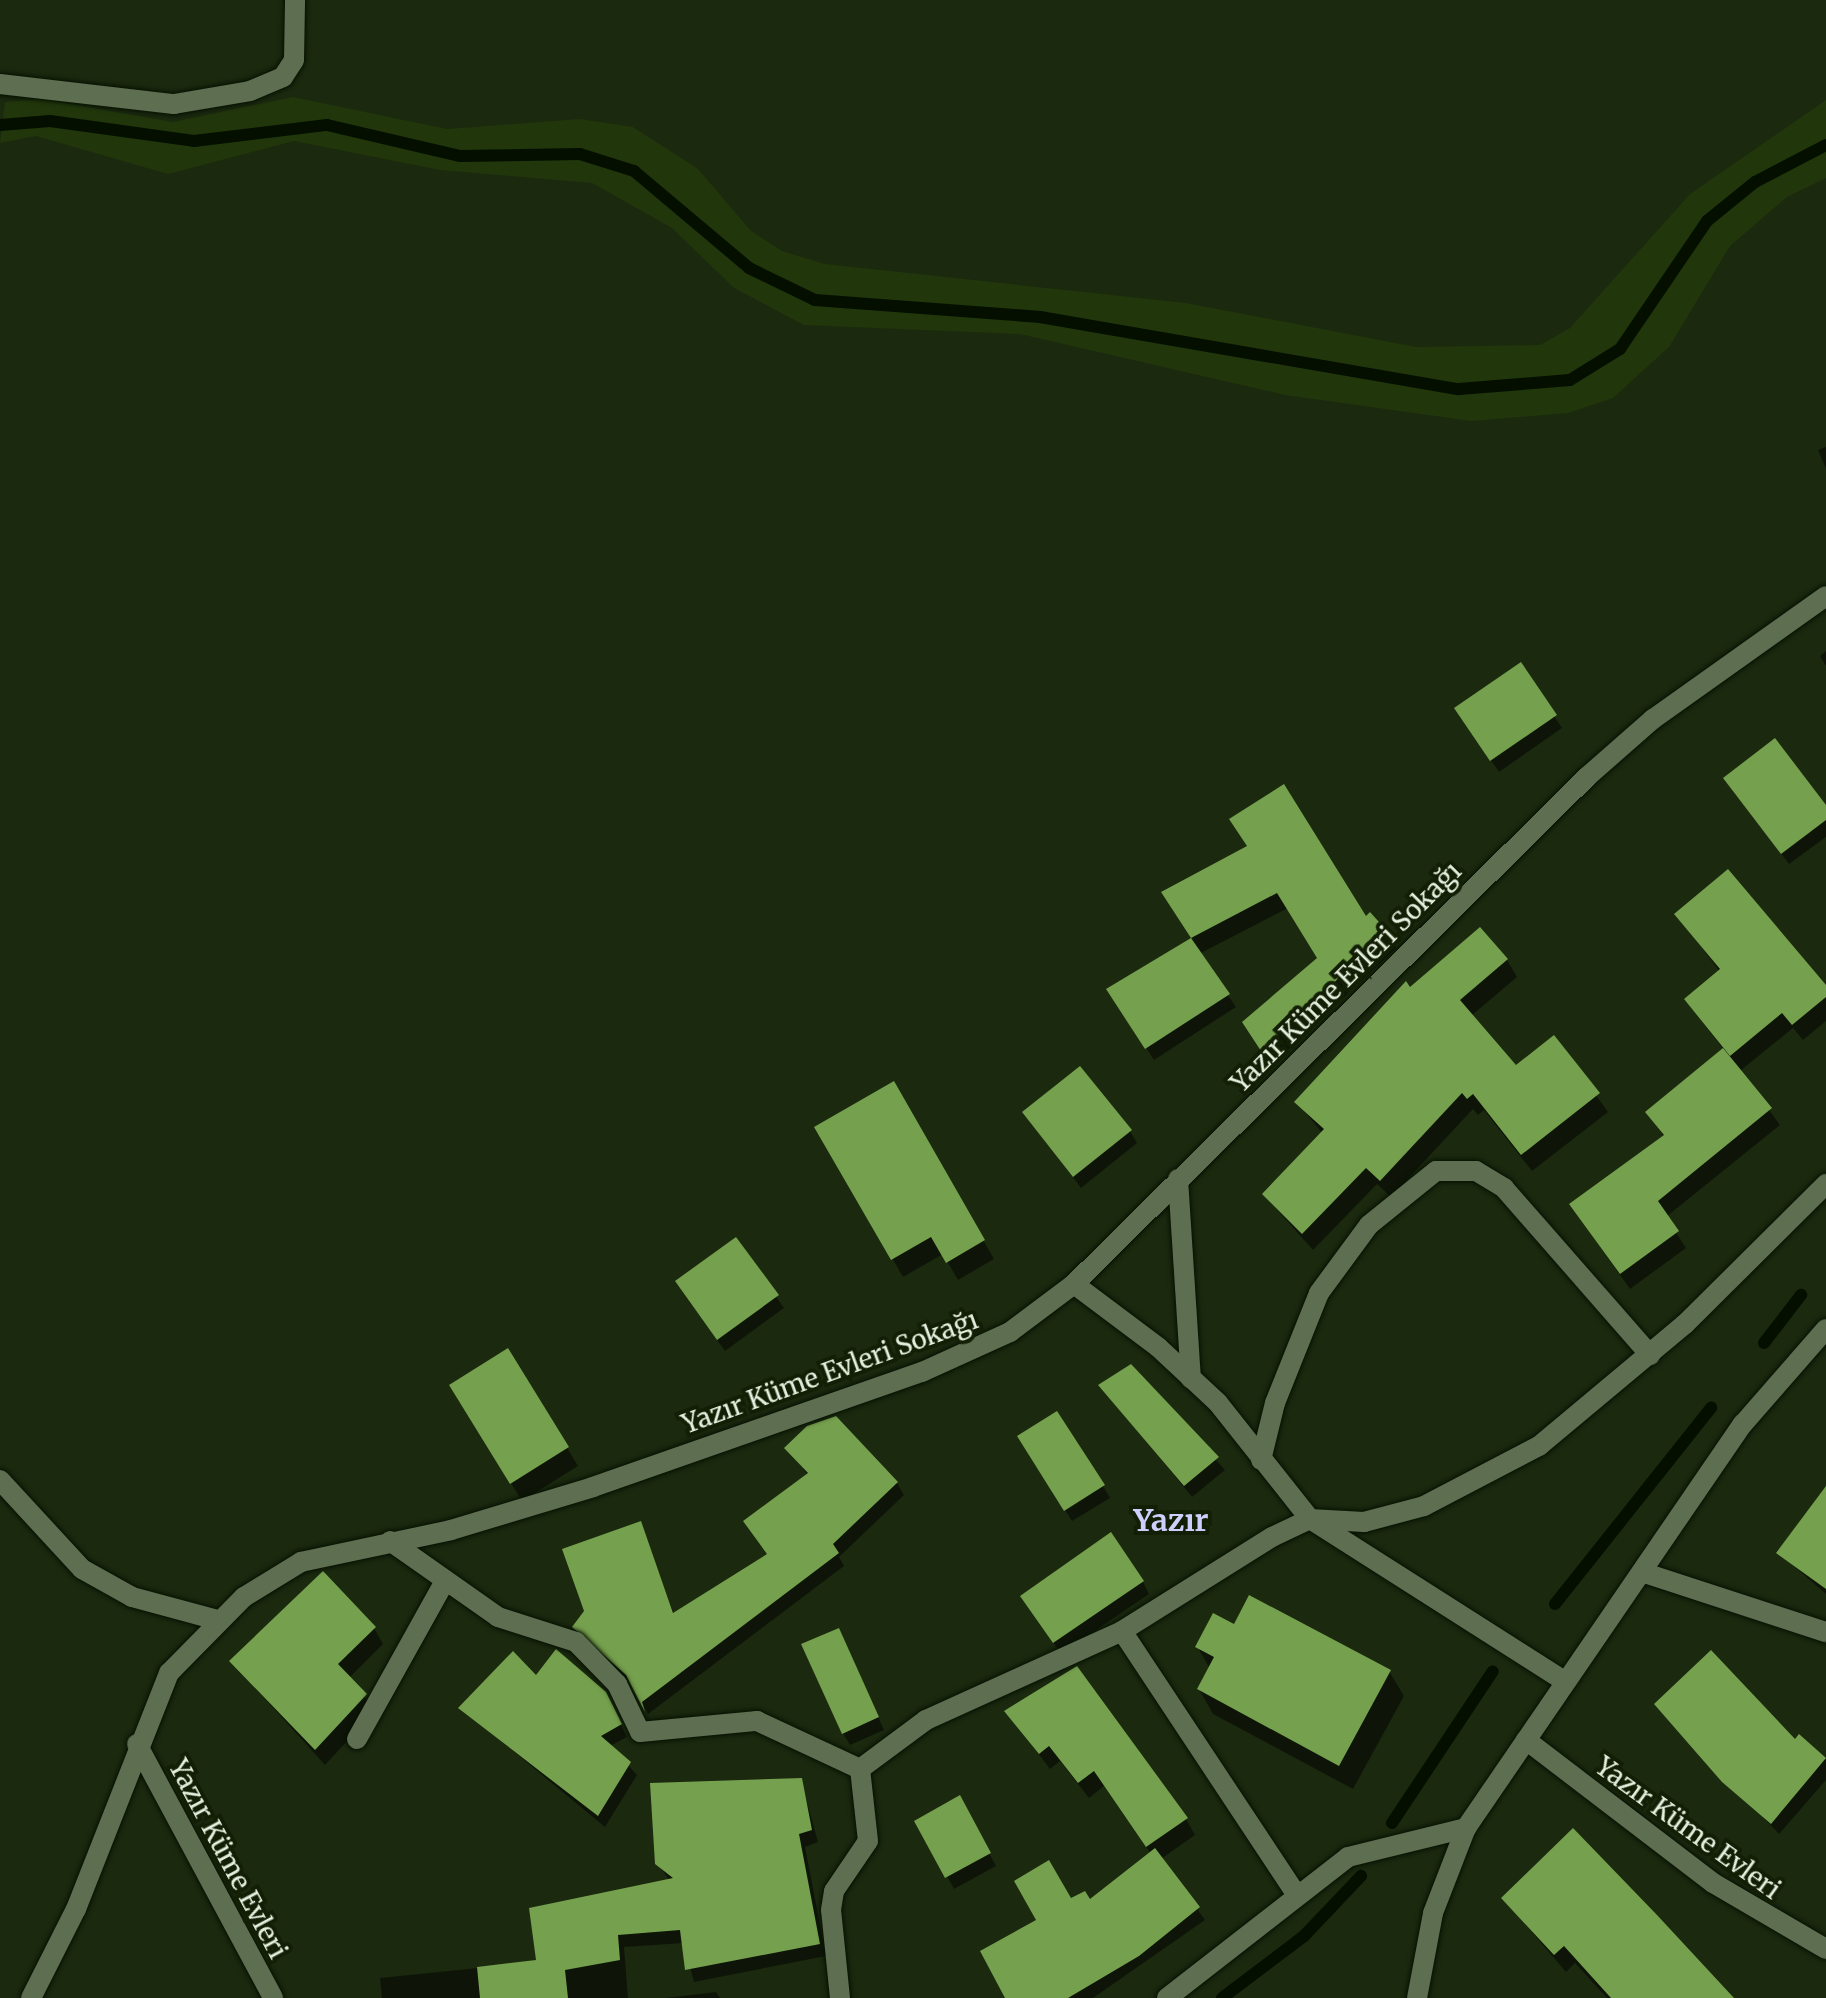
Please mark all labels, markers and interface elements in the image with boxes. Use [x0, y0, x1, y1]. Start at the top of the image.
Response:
street label: Yazır Küme Evleri Sokağı [1224, 855, 1468, 1099]
street label: Yazır Küme Evleri Sokağı [678, 1304, 982, 1440]
district label: Yazır [1133, 1502, 1209, 1538]
street label: Yazır Küme Evleri [1589, 1750, 1787, 1906]
street label: Yazır Küme Evleri [162, 1754, 294, 1964]

